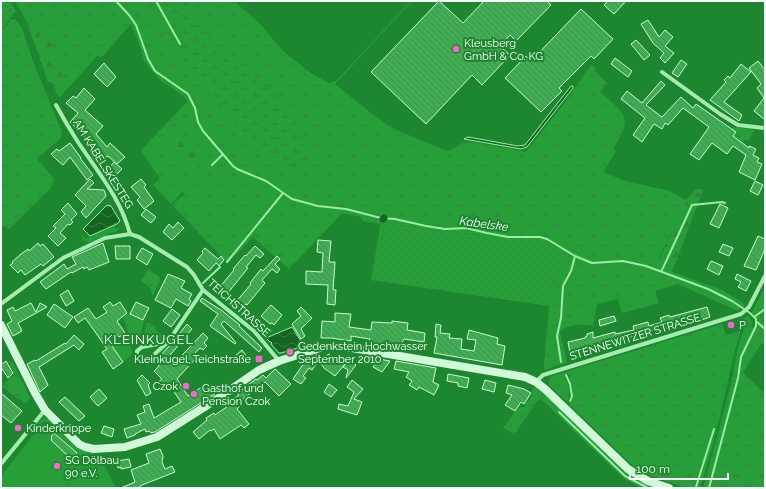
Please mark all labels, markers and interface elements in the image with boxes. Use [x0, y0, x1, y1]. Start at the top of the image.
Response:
place label: Kleusberg GmbH & Co. KG [464, 37, 543, 63]
marker: Kleusberg GmbH & Co. KG [451, 44, 461, 54]
street label: AM KABELSKESTEG [70, 117, 136, 211]
water label: Kabelske [459, 214, 510, 234]
street label: TEICHSTRASSE [205, 277, 273, 340]
street label: STENNEWITZER STRASSE [568, 311, 702, 363]
place label: P [739, 319, 746, 332]
marker: P [726, 320, 736, 330]
district label: KLEINKUGEL [104, 332, 194, 347]
place label: Gedenkstein Hochwasser September 2010 [298, 340, 428, 366]
marker: Gedenkstein Hochwasser September 2010 [285, 347, 295, 357]
place label: Kleinkugel, Teichstraße [134, 353, 252, 366]
marker: Kleinkugel, Teichstraße [254, 354, 264, 364]
place label: Czok [153, 380, 178, 393]
marker: Czok [181, 381, 191, 391]
place label: Gasthof und Pension Czok [202, 382, 270, 408]
marker: Gasthof und Pension Czok [189, 389, 199, 399]
place label: Kinderkrippe [26, 422, 92, 435]
marker: Kinderkrippe [13, 423, 23, 433]
place label: SG Dölbau 90 e.V. [65, 454, 119, 480]
scale bar [630, 455, 728, 481]
marker: SG Dölbau 90 e.V. [52, 461, 62, 471]
text: 100 m [636, 462, 670, 476]

